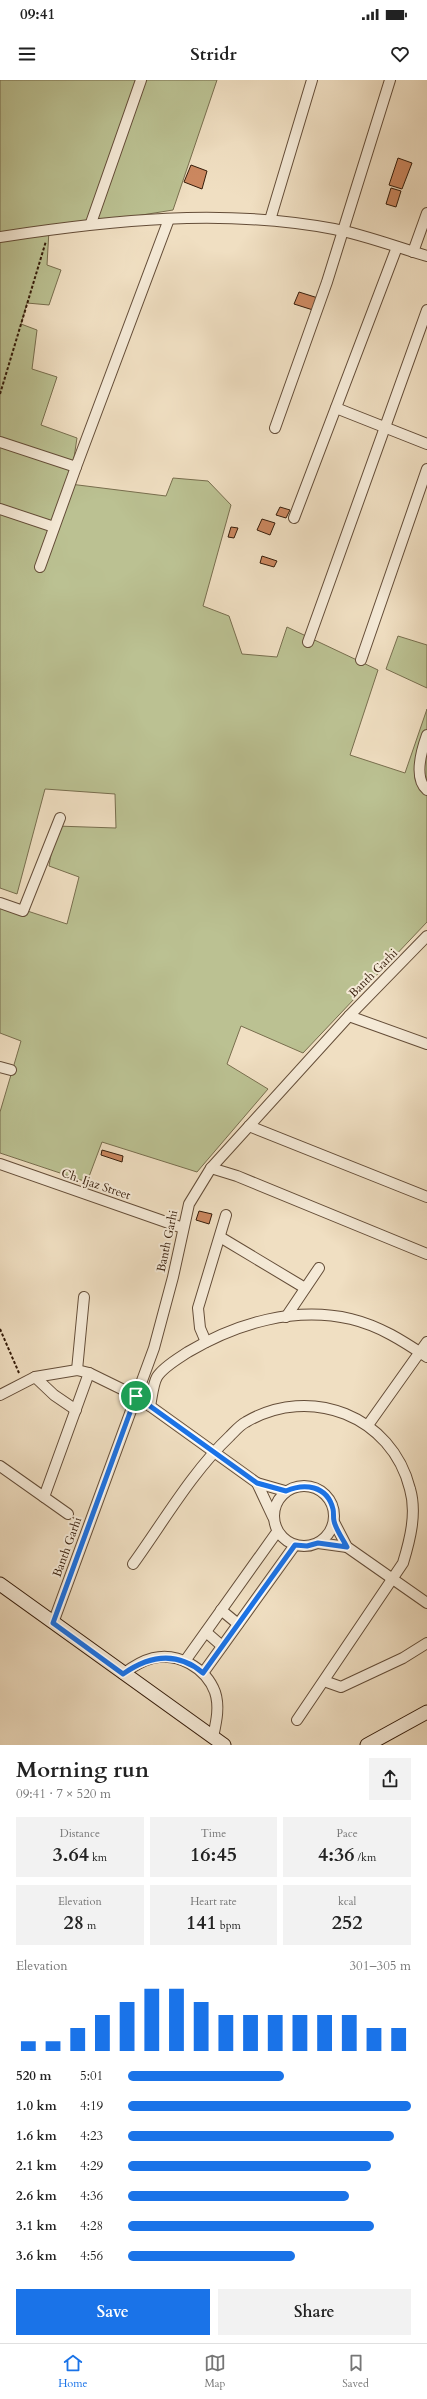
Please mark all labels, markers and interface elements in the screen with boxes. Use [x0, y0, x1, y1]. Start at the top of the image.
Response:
text: 09:41 [20, 4, 55, 24]
text: Stridr [190, 42, 237, 67]
icon: menu [16, 43, 38, 65]
icon: heart [389, 43, 411, 65]
street label: Banth Garhi [345, 945, 401, 1001]
street label: Ch. Ijaz Street [59, 1165, 133, 1203]
street label: Banth Garhi [153, 1208, 181, 1273]
pin [119, 1379, 153, 1413]
icon: arrive [125, 1385, 147, 1407]
street label: Banth Garhi [49, 1514, 85, 1579]
text: Morning run [16, 1755, 149, 1785]
button: share [369, 1758, 411, 1800]
text: 09:41 · 7 × 520 m [16, 1785, 111, 1803]
text: Distance [60, 1826, 100, 1841]
text: Time [201, 1826, 226, 1841]
text: Pace [337, 1826, 358, 1841]
text: 3.64 [52, 1841, 89, 1868]
text: 16:45 [190, 1841, 237, 1868]
text: 4:36 [318, 1841, 355, 1868]
text: km [89, 1850, 107, 1865]
text: /km [355, 1850, 376, 1865]
text: Elevation [58, 1894, 102, 1909]
text: Heart rate [190, 1894, 237, 1909]
text: kcal [338, 1894, 356, 1909]
text: 28 [63, 1909, 84, 1936]
text: 141 [186, 1909, 217, 1936]
text: 252 [332, 1909, 363, 1936]
text: m [84, 1918, 96, 1933]
text: bpm [217, 1918, 241, 1933]
text: Elevation [16, 1957, 68, 1975]
text: 301–305 m [349, 1957, 411, 1975]
text: 520 m [16, 2067, 51, 2085]
text: 5:01 [80, 2067, 103, 2085]
text: 1.0 km [16, 2097, 57, 2115]
text: 4:19 [80, 2097, 103, 2115]
text: 1.6 km [16, 2127, 57, 2145]
text: 4:23 [80, 2127, 103, 2145]
text: 2.1 km [16, 2157, 57, 2175]
text: 4:29 [80, 2157, 103, 2175]
text: 2.6 km [16, 2187, 57, 2205]
text: 4:36 [80, 2187, 103, 2205]
text: 3.1 km [16, 2217, 57, 2235]
text: 4:28 [80, 2217, 103, 2235]
text: 3.6 km [16, 2247, 57, 2265]
text: 4:56 [80, 2247, 103, 2265]
button: Save [16, 2289, 210, 2335]
button: Share [218, 2289, 411, 2335]
tab: Home [58, 2352, 88, 2391]
tab: Map [204, 2352, 226, 2391]
tab: Saved [342, 2352, 369, 2391]

